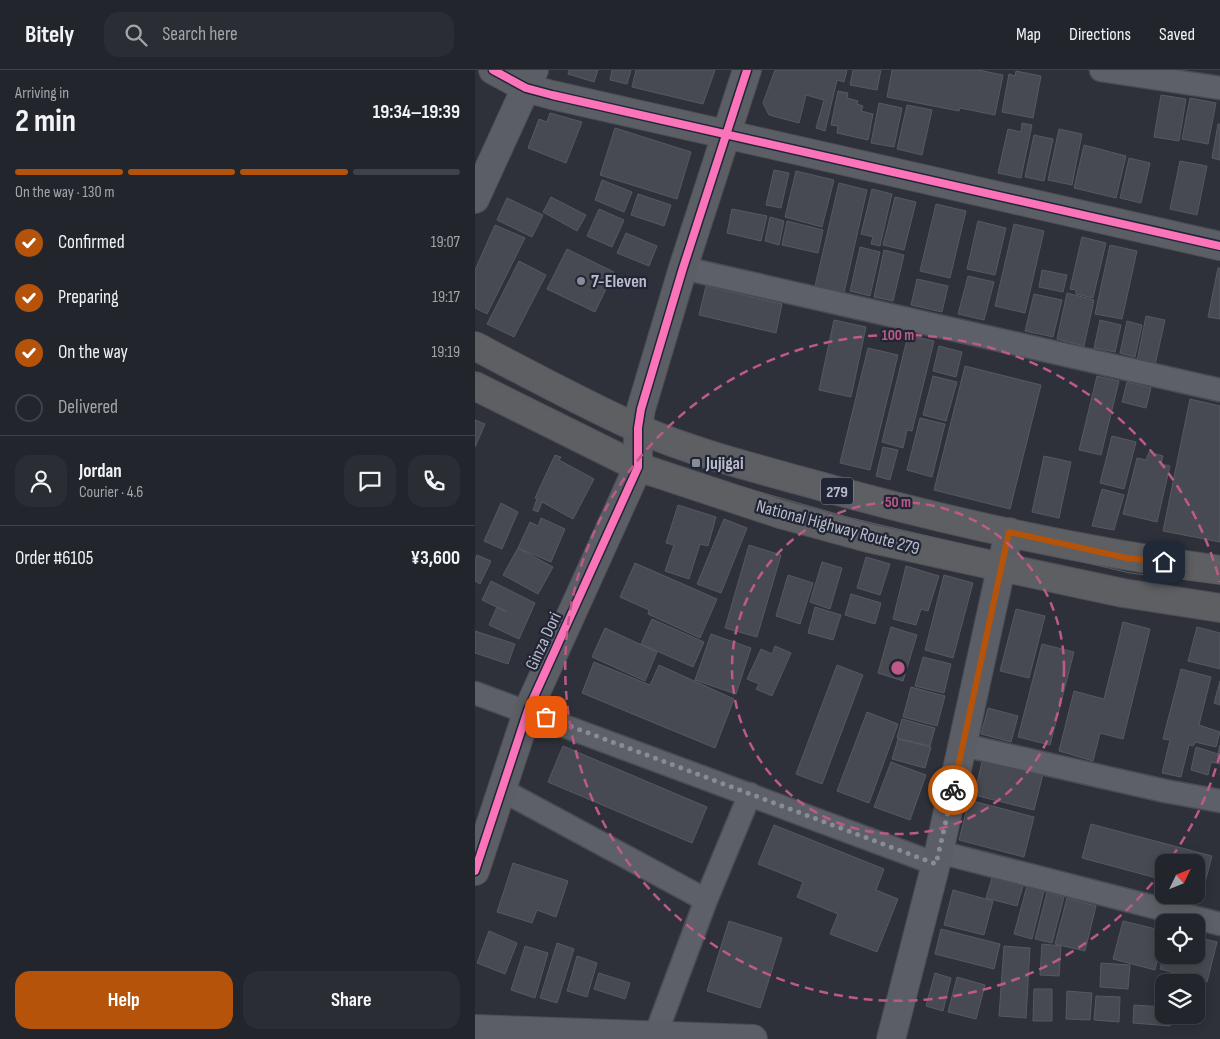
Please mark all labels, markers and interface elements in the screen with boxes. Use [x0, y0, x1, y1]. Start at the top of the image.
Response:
search box [104, 12, 454, 57]
text: Bitely [25, 20, 74, 49]
icon: search [122, 21, 150, 49]
text: Search here [162, 23, 238, 46]
text: Map [1016, 24, 1041, 45]
text: Directions [1069, 24, 1131, 45]
text: Saved [1159, 24, 1195, 45]
text: Arriving in [15, 84, 69, 103]
text: 19:34–19:39 [373, 101, 460, 124]
text: 2 min [15, 102, 76, 141]
text: On the way · 130 m [15, 183, 114, 202]
icon: check [15, 229, 43, 257]
text: Confirmed [58, 231, 125, 254]
text: 19:07 [431, 233, 460, 252]
place label: 7-Eleven [591, 271, 647, 292]
marker: 7-Eleven [575, 275, 587, 287]
icon: check [15, 284, 43, 312]
text: Preparing [58, 286, 119, 309]
text: 19:17 [432, 288, 460, 307]
text: 100 m [882, 326, 914, 345]
icon: check [15, 339, 43, 367]
text: On the way [58, 341, 128, 364]
text: 19:19 [432, 343, 460, 362]
text: Delivered [58, 396, 118, 419]
place label: Jujigai [705, 453, 744, 474]
button: person [15, 455, 67, 507]
button: chat [344, 455, 396, 507]
button: phone [408, 455, 460, 507]
marker: Jujigai [690, 457, 702, 469]
text: Jordan [79, 460, 122, 483]
road number: 279 [821, 478, 853, 504]
text: Courier · 4.6 [79, 483, 143, 502]
text: 50 m [885, 493, 911, 512]
street label: National Highway Route 279 [754, 496, 922, 559]
pin [1143, 541, 1185, 583]
text: Order #6105 [15, 547, 93, 570]
text: ¥3,600 [411, 547, 460, 570]
icon: home [1150, 548, 1178, 576]
street label: Ginza Dori [521, 609, 566, 673]
centre of rings [889, 659, 907, 677]
pin [525, 696, 567, 738]
icon: bag [532, 703, 560, 731]
courier [928, 765, 978, 815]
icon: bike [939, 776, 967, 804]
north arrow [1155, 854, 1205, 904]
map controls [1155, 854, 1205, 1024]
button: locate [1155, 914, 1205, 964]
button: Help [15, 971, 233, 1029]
button: Share [243, 971, 460, 1029]
button: layers [1155, 974, 1205, 1024]

